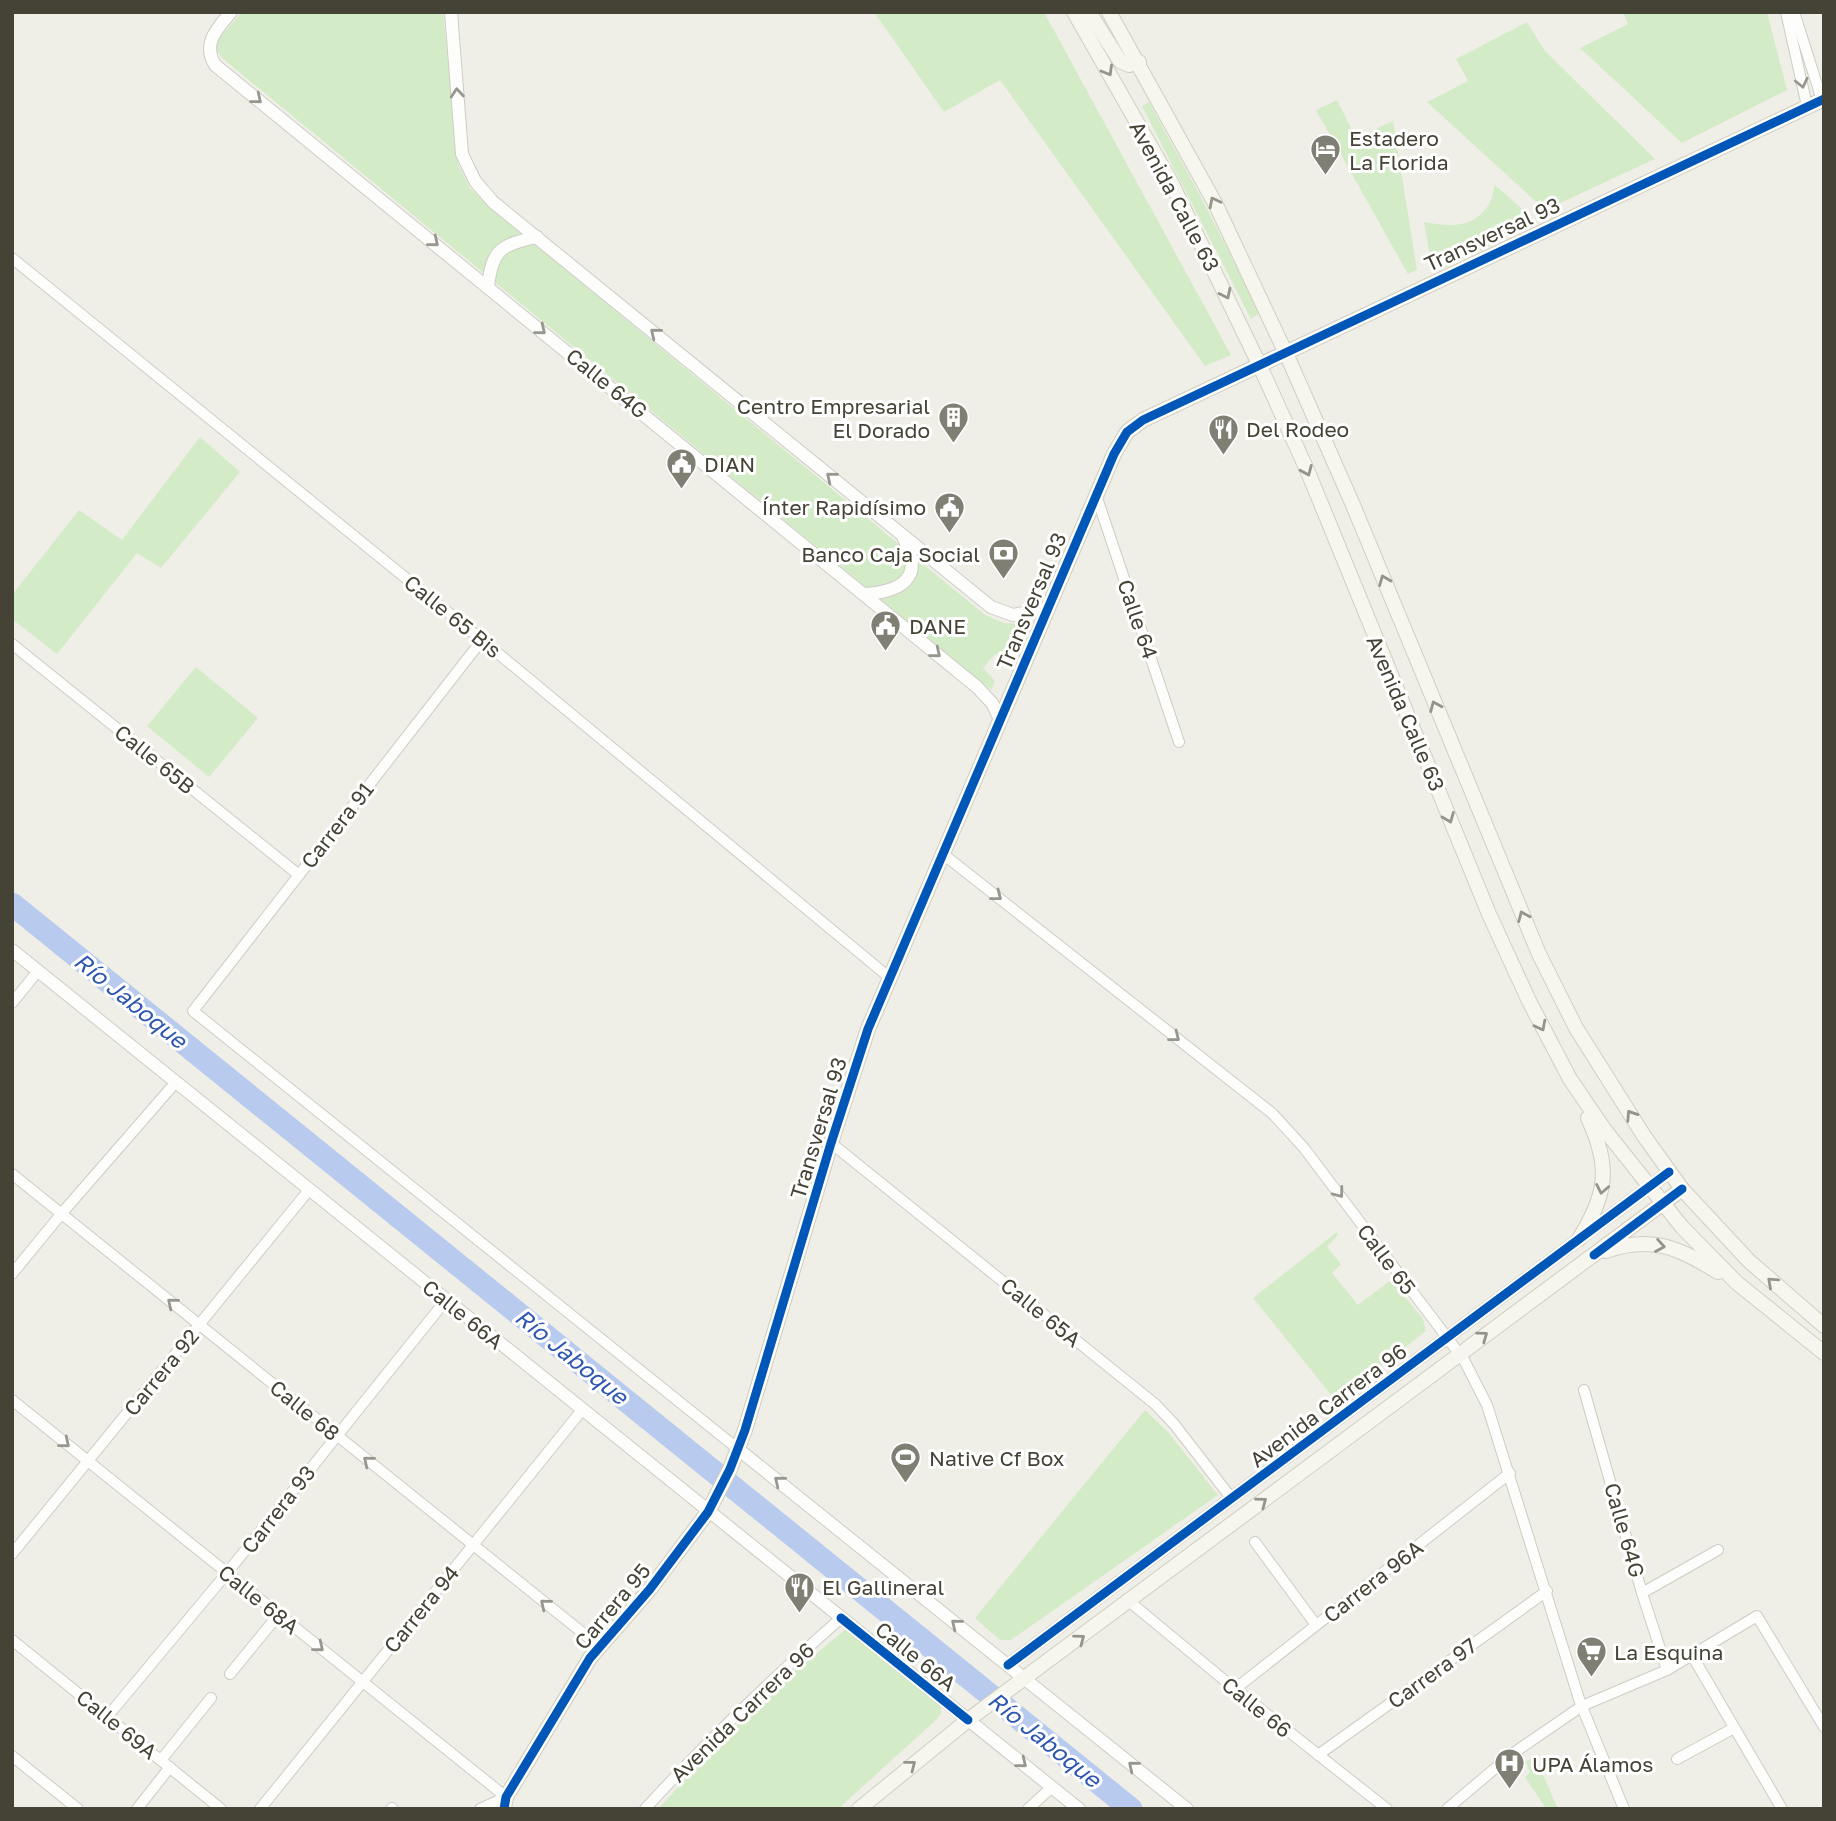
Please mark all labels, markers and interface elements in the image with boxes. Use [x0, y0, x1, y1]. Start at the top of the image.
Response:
one-way arrow [1100, 64, 1113, 77]
one-way arrow [1794, 77, 1808, 89]
one-way arrow [450, 87, 465, 98]
one-way arrow [250, 90, 262, 103]
street label: Avenida Calle 63 [1124, 116, 1226, 276]
place label: Estadero La Florida [1349, 125, 1449, 175]
hotel icon: Estadero La Florida [1309, 133, 1343, 177]
street label: Transversal 93 [1420, 191, 1564, 277]
one-way arrow [1208, 197, 1222, 209]
one-way arrow [425, 234, 438, 246]
one-way arrow [1217, 287, 1231, 299]
one-way arrow [534, 321, 546, 334]
one-way arrow [650, 329, 663, 341]
street label: Calle 64G [561, 342, 653, 424]
place label: Centro Empresarial El Dorado [737, 393, 930, 443]
building icon: Centro Empresarial El Dorado [936, 401, 970, 445]
restaurant icon: Del Rodeo [1206, 412, 1240, 456]
place label: Del Rodeo [1246, 416, 1349, 442]
public building icon: DIAN [664, 447, 698, 491]
place label: DIAN [704, 451, 755, 477]
one-way arrow [1299, 464, 1313, 477]
one-way arrow [826, 473, 839, 485]
public building icon: Ínter Rapidísimo [932, 490, 966, 534]
place label: Ínter Rapidísimo [762, 494, 926, 520]
street label: Transversal 93 [990, 528, 1072, 674]
bank icon: Banco Caja Social [986, 537, 1020, 581]
place label: Banco Caja Social [801, 541, 980, 567]
street label: Calle 65 Bis [399, 569, 507, 663]
one-way arrow [1378, 575, 1392, 588]
street label: Calle 64 [1112, 576, 1164, 662]
public building icon: DANE [869, 609, 903, 653]
place label: DANE [909, 613, 966, 639]
street label: Avenida Calle 63 [1361, 631, 1451, 795]
one-way arrow [927, 645, 940, 657]
one-way arrow [1430, 701, 1444, 713]
street label: Calle 65B [110, 719, 200, 799]
street label: Carrera 91 [295, 777, 379, 873]
one-way arrow [1441, 811, 1455, 823]
one-way arrow [988, 888, 1001, 900]
one-way arrow [1517, 911, 1531, 923]
water label: Río Jaboque [69, 946, 194, 1055]
one-way arrow [1533, 1019, 1547, 1031]
one-way arrow [1167, 1029, 1180, 1041]
street label: Transversal 93 [784, 1054, 852, 1202]
one-way arrow [1627, 1110, 1640, 1123]
one-way arrow [1595, 1183, 1610, 1195]
one-way arrow [1330, 1185, 1343, 1198]
street label: Calle 65 [1352, 1219, 1422, 1299]
one-way arrow [1654, 1237, 1666, 1252]
street label: Calle 65A [996, 1272, 1086, 1352]
street label: Calle 66A [417, 1274, 509, 1354]
one-way arrow [1767, 1278, 1780, 1290]
one-way arrow [168, 1299, 181, 1311]
water label: Río Jaboque [510, 1302, 635, 1411]
street label: Carrera 92 [118, 1323, 204, 1421]
one-way arrow [1475, 1332, 1488, 1344]
street label: Avenida Carrera 96 [1244, 1337, 1412, 1473]
street label: Calle 68 [265, 1374, 345, 1446]
one-way arrow [57, 1435, 70, 1447]
sports icon: Native Cf Box [889, 1441, 923, 1485]
place label: Native Cf Box [929, 1445, 1065, 1471]
one-way arrow [364, 1457, 377, 1469]
street label: Carrera 93 [236, 1460, 320, 1558]
one-way arrow [774, 1477, 786, 1490]
street label: Calle 64G [1599, 1480, 1651, 1580]
one-way arrow [1255, 1498, 1267, 1511]
street label: Carrera 96A [1318, 1534, 1428, 1628]
street label: Carrera 95 [568, 1558, 656, 1654]
street label: Calle 68A [213, 1559, 305, 1639]
street label: Carrera 94 [378, 1560, 464, 1658]
restaurant icon: El Gallineral [782, 1570, 816, 1614]
place label: El Gallineral [822, 1574, 944, 1600]
one-way arrow [541, 1600, 554, 1612]
street label: Calle 66A [870, 1616, 962, 1696]
one-way arrow [952, 1619, 964, 1632]
street label: Carrera 97 [1383, 1632, 1481, 1714]
one-way arrow [1072, 1634, 1085, 1647]
supermarket icon: La Esquina [1574, 1635, 1608, 1679]
street label: Avenida Carrera 96 [665, 1637, 819, 1787]
one-way arrow [311, 1639, 324, 1651]
place label: La Esquina [1614, 1639, 1723, 1665]
street label: Calle 66 [1217, 1671, 1297, 1743]
street label: Calle 69A [71, 1684, 163, 1764]
water label: Río Jaboque [983, 1685, 1108, 1794]
hospital icon: UPA Álamos [1492, 1747, 1526, 1791]
place label: UPA Álamos [1532, 1751, 1653, 1777]
one-way arrow [1013, 1755, 1026, 1767]
one-way arrow [903, 1760, 916, 1773]
one-way arrow [1129, 1762, 1142, 1774]

